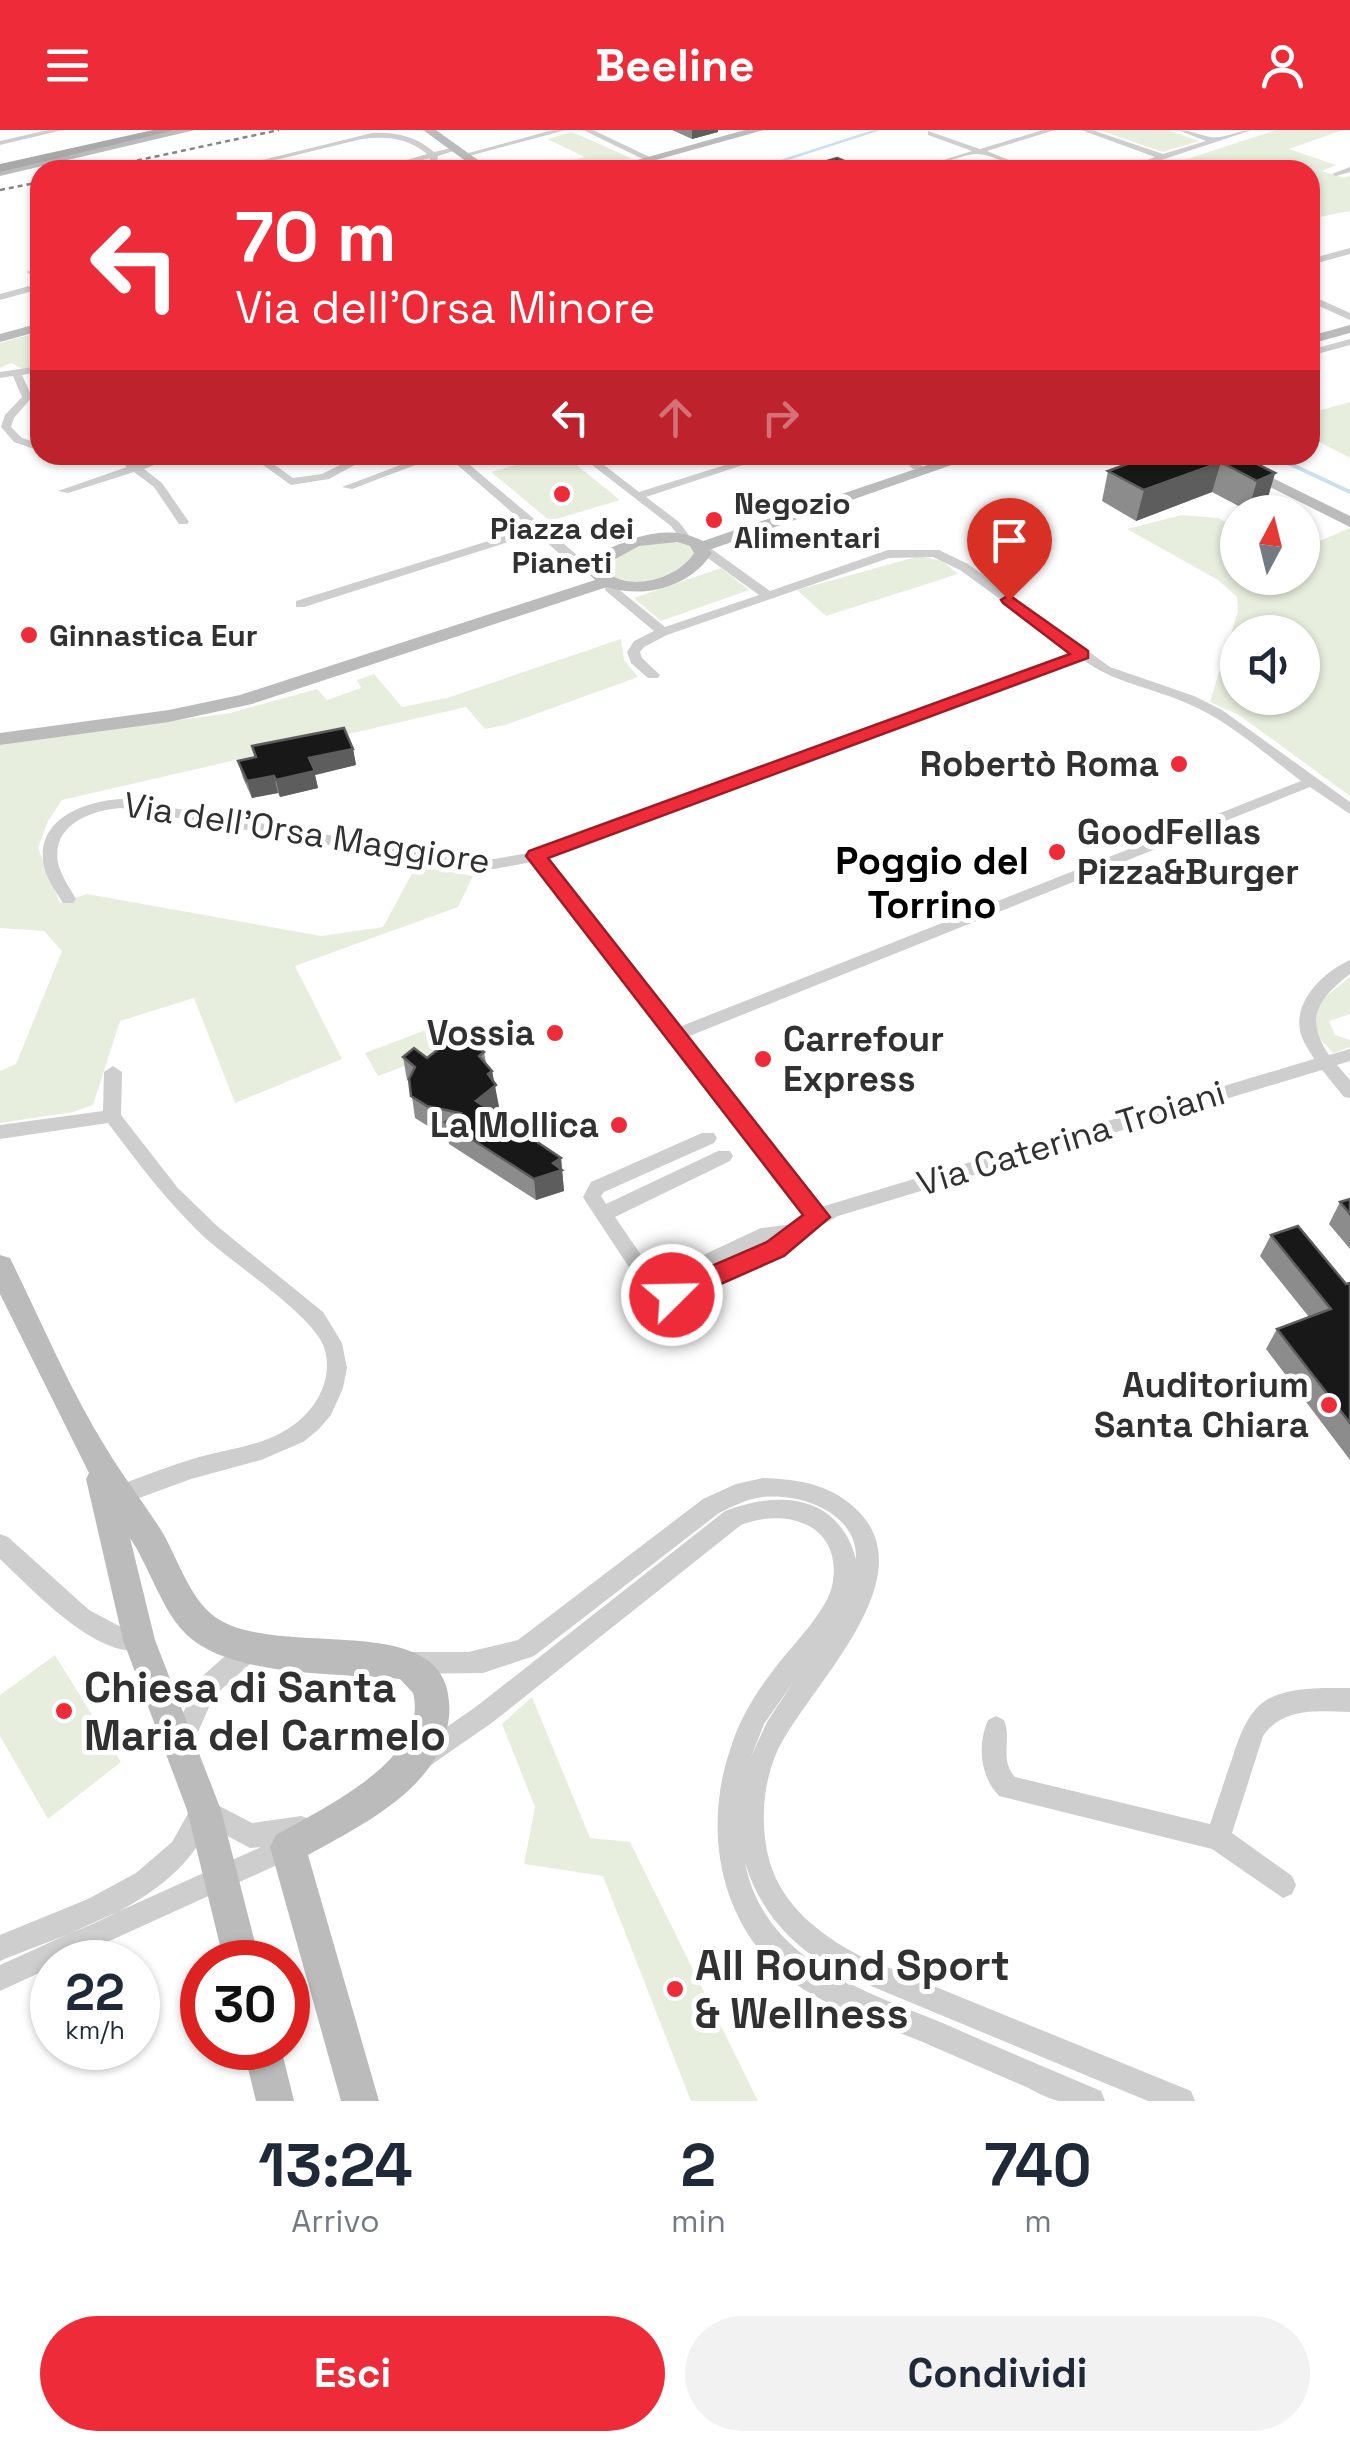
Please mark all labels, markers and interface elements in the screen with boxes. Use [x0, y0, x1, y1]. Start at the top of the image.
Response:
text: Beeline [595, 37, 755, 94]
icon: menu [40, 38, 95, 93]
icon: person [1255, 38, 1310, 93]
text: 70 m [235, 192, 396, 281]
icon: left [70, 200, 200, 330]
text: Via dell'Orsa Minore [235, 279, 656, 336]
icon: left [543, 390, 598, 445]
icon: ahead [648, 390, 703, 445]
icon: right [753, 390, 808, 445]
marker: Piazza dei Pianeti [551, 483, 573, 505]
place label: Negozio Alimentari [734, 484, 881, 557]
north arrow [1220, 495, 1320, 595]
map controls [1220, 495, 1320, 715]
pin [967, 498, 1052, 601]
place label: Piazza dei Pianeti [490, 509, 634, 582]
marker: Negozio Alimentari [703, 509, 725, 531]
icon: arrive [982, 513, 1037, 568]
button: sound [1220, 615, 1320, 715]
place label: Ginnastica Eur [49, 616, 258, 655]
marker: Ginnastica Eur [18, 624, 40, 646]
place label: Robertò Roma [920, 742, 1159, 786]
marker: Robertò Roma [1168, 753, 1190, 775]
street label: Via dell'Orsa Maggiore [121, 782, 493, 884]
place label: GoodFellas Pizza&Burger [1077, 810, 1299, 894]
district label: Poggio del Torrino [835, 837, 1029, 929]
marker: GoodFellas Pizza&Burger [1046, 841, 1068, 863]
place label: Vossia [427, 1011, 535, 1055]
place label: Carrefour Express [783, 1017, 944, 1101]
marker: Vossia [544, 1022, 566, 1044]
marker: Carrefour Express [752, 1048, 774, 1070]
street label: Via Caterina Troiani [912, 1070, 1230, 1206]
place label: La Mollica [430, 1103, 599, 1147]
marker: La Mollica [608, 1114, 630, 1136]
position arrow [620, 1243, 724, 1347]
place label: Auditorium Santa Chiara [1094, 1363, 1309, 1447]
marker: Auditorium Santa Chiara [1318, 1394, 1340, 1416]
place label: Chiesa di Santa Maria del Carmelo [84, 1661, 446, 1762]
marker: Chiesa di Santa Maria del Carmelo [53, 1700, 75, 1722]
place label: All Round Sport & Wellness [695, 1939, 1010, 2040]
speed limit sign: 30 [180, 1940, 310, 2070]
text: 22 [65, 1961, 125, 2025]
marker: All Round Sport & Wellness [664, 1978, 686, 2000]
text: km/h [65, 2014, 125, 2046]
text: 13:24 [258, 2127, 413, 2204]
text: 2 [681, 2127, 716, 2204]
text: 740 [984, 2127, 1092, 2204]
text: Arrivo [291, 2201, 380, 2241]
text: min [671, 2201, 726, 2241]
text: m [1024, 2201, 1052, 2241]
button: Esci [40, 2316, 665, 2431]
button: Condividi [685, 2316, 1310, 2431]

